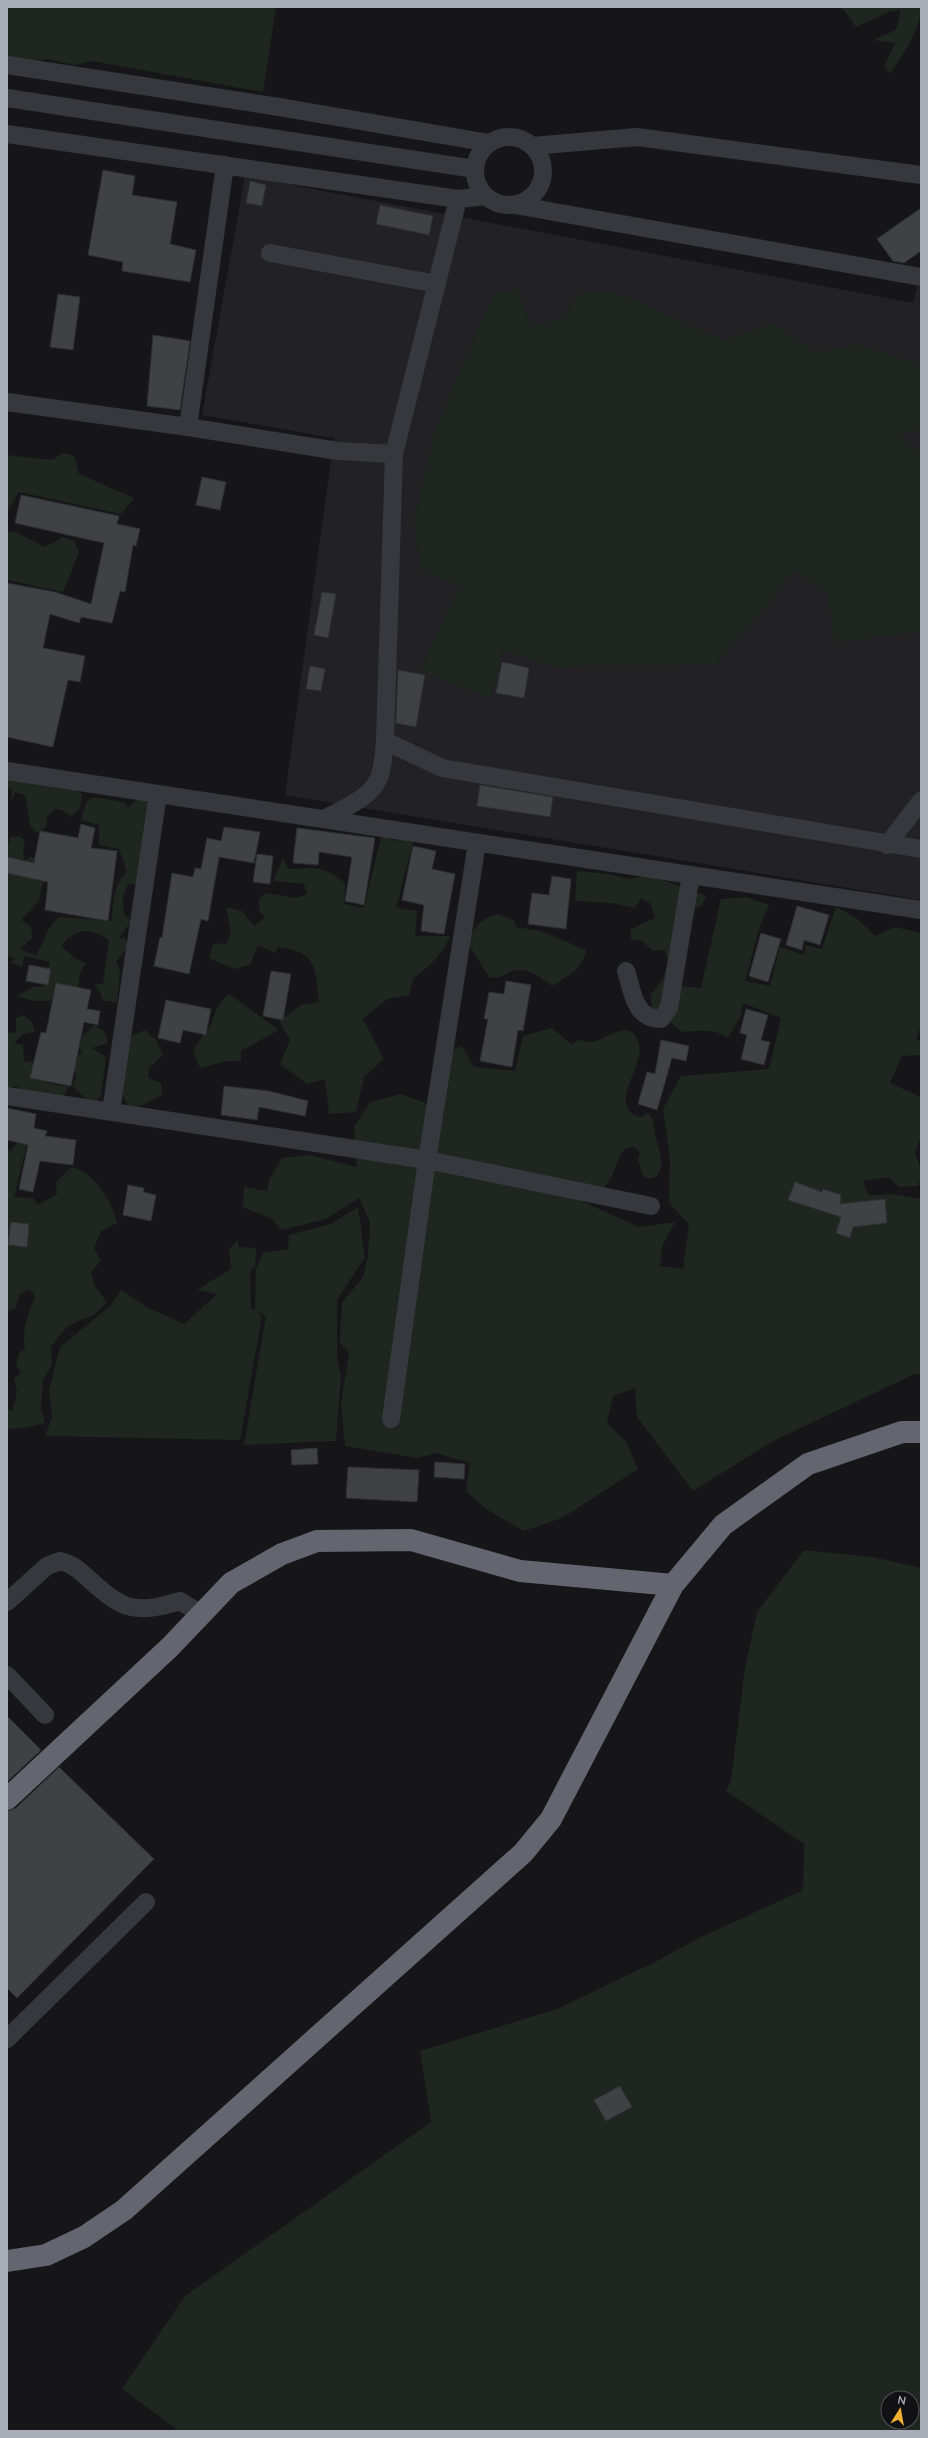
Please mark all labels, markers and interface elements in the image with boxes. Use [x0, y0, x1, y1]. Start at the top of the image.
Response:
north arrow [880, 2390, 920, 2430]
text: N [896, 2393, 907, 2408]

